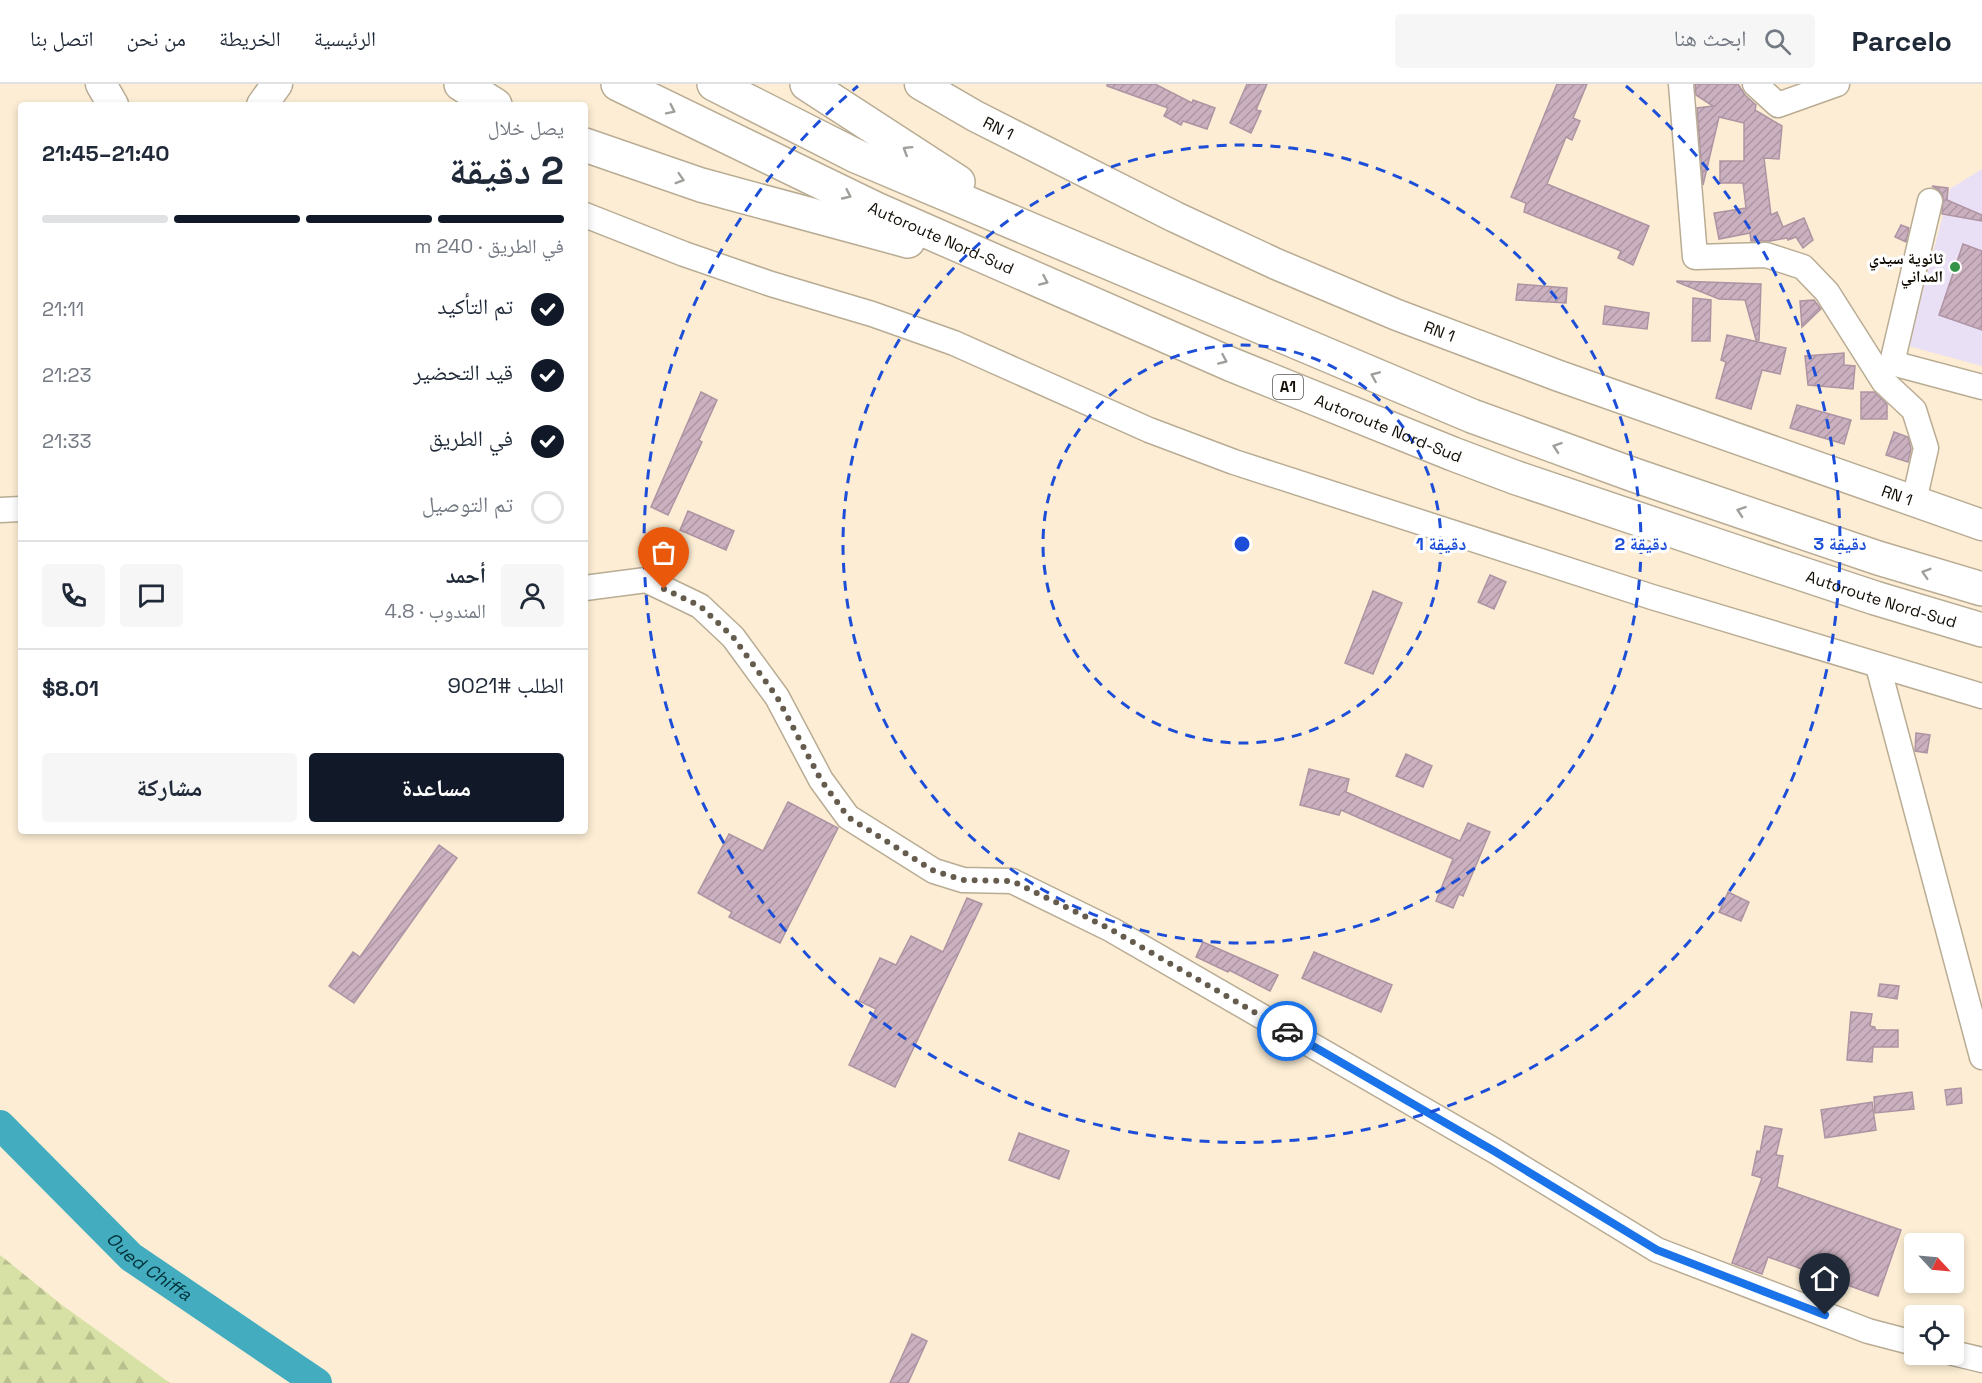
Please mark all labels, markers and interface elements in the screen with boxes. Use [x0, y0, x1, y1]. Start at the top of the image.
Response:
search box [1395, 14, 1815, 68]
text: Parcelo [1851, 23, 1952, 59]
text: ابحث هنا [1674, 24, 1746, 52]
text: اتصل بنا [30, 25, 94, 52]
text: من نحن [127, 25, 186, 52]
text: الخريطة [219, 25, 281, 52]
text: الرئيسية [314, 25, 376, 52]
icon: search [1761, 25, 1794, 58]
one-way arrow [665, 103, 675, 114]
street label: RN 1 [979, 112, 1017, 145]
text: يصل خلال [488, 115, 564, 141]
text: 21:40–21:45 [42, 139, 169, 167]
text: 2 دقيقة [449, 146, 564, 195]
one-way arrow [903, 147, 914, 158]
one-way arrow [674, 171, 685, 184]
one-way arrow [840, 187, 851, 199]
street label: Autoroute Nord-Sud [865, 197, 1017, 279]
text: في الطريق · 240 m [414, 233, 564, 259]
place label: ثانوية سيدي المداني [1869, 248, 1944, 289]
marker: ثانوية سيدي المداني [1948, 260, 1962, 274]
one-way arrow [1038, 274, 1049, 286]
text: تم التأكيد [437, 292, 513, 320]
icon: check [531, 293, 564, 326]
text: 21:11 [42, 296, 84, 322]
street label: RN 1 [1421, 316, 1458, 347]
one-way arrow [1216, 353, 1227, 365]
text: قيد التحضير [413, 358, 513, 386]
icon: check [531, 359, 564, 392]
text: 21:23 [42, 362, 92, 388]
one-way arrow [1371, 371, 1382, 383]
road number: A1 [1273, 375, 1303, 399]
street label: Autoroute Nord-Sud [1312, 389, 1465, 467]
text: في الطريق [429, 424, 513, 452]
icon: check [531, 425, 564, 458]
text: 21:33 [42, 428, 92, 454]
one-way arrow [1552, 442, 1563, 455]
street label: RN 1 [1879, 480, 1915, 511]
text: تم التوصيل [422, 490, 513, 518]
one-way arrow [1736, 506, 1747, 519]
pin [638, 527, 689, 589]
text: 1 دقيقة [1416, 532, 1466, 555]
text: 2 دقيقة [1614, 532, 1668, 555]
text: 3 دقيقة [1813, 532, 1867, 555]
centre of rings [1232, 534, 1252, 554]
icon: bag [647, 536, 680, 569]
text: أحمد [446, 561, 486, 589]
button: phone [42, 564, 105, 627]
button: chat [120, 564, 183, 627]
button: person [501, 564, 564, 627]
street label: Autoroute Nord-Sud [1803, 566, 1959, 633]
one-way arrow [1921, 568, 1932, 580]
text: المندوب · 4.8 [385, 598, 486, 624]
text: الطلب #9021 [447, 671, 564, 699]
text: $8.01 [42, 674, 99, 702]
button: مشاركة [42, 753, 297, 822]
button: مساعدة [309, 753, 564, 822]
courier [1257, 1001, 1317, 1061]
icon: car [1271, 1015, 1304, 1048]
water label: Oued Chiffa [102, 1227, 197, 1306]
north arrow [1904, 1233, 1964, 1293]
map controls [1904, 1233, 1964, 1365]
pin [1799, 1253, 1850, 1315]
icon: home [1808, 1262, 1841, 1295]
button: locate [1904, 1305, 1964, 1365]

